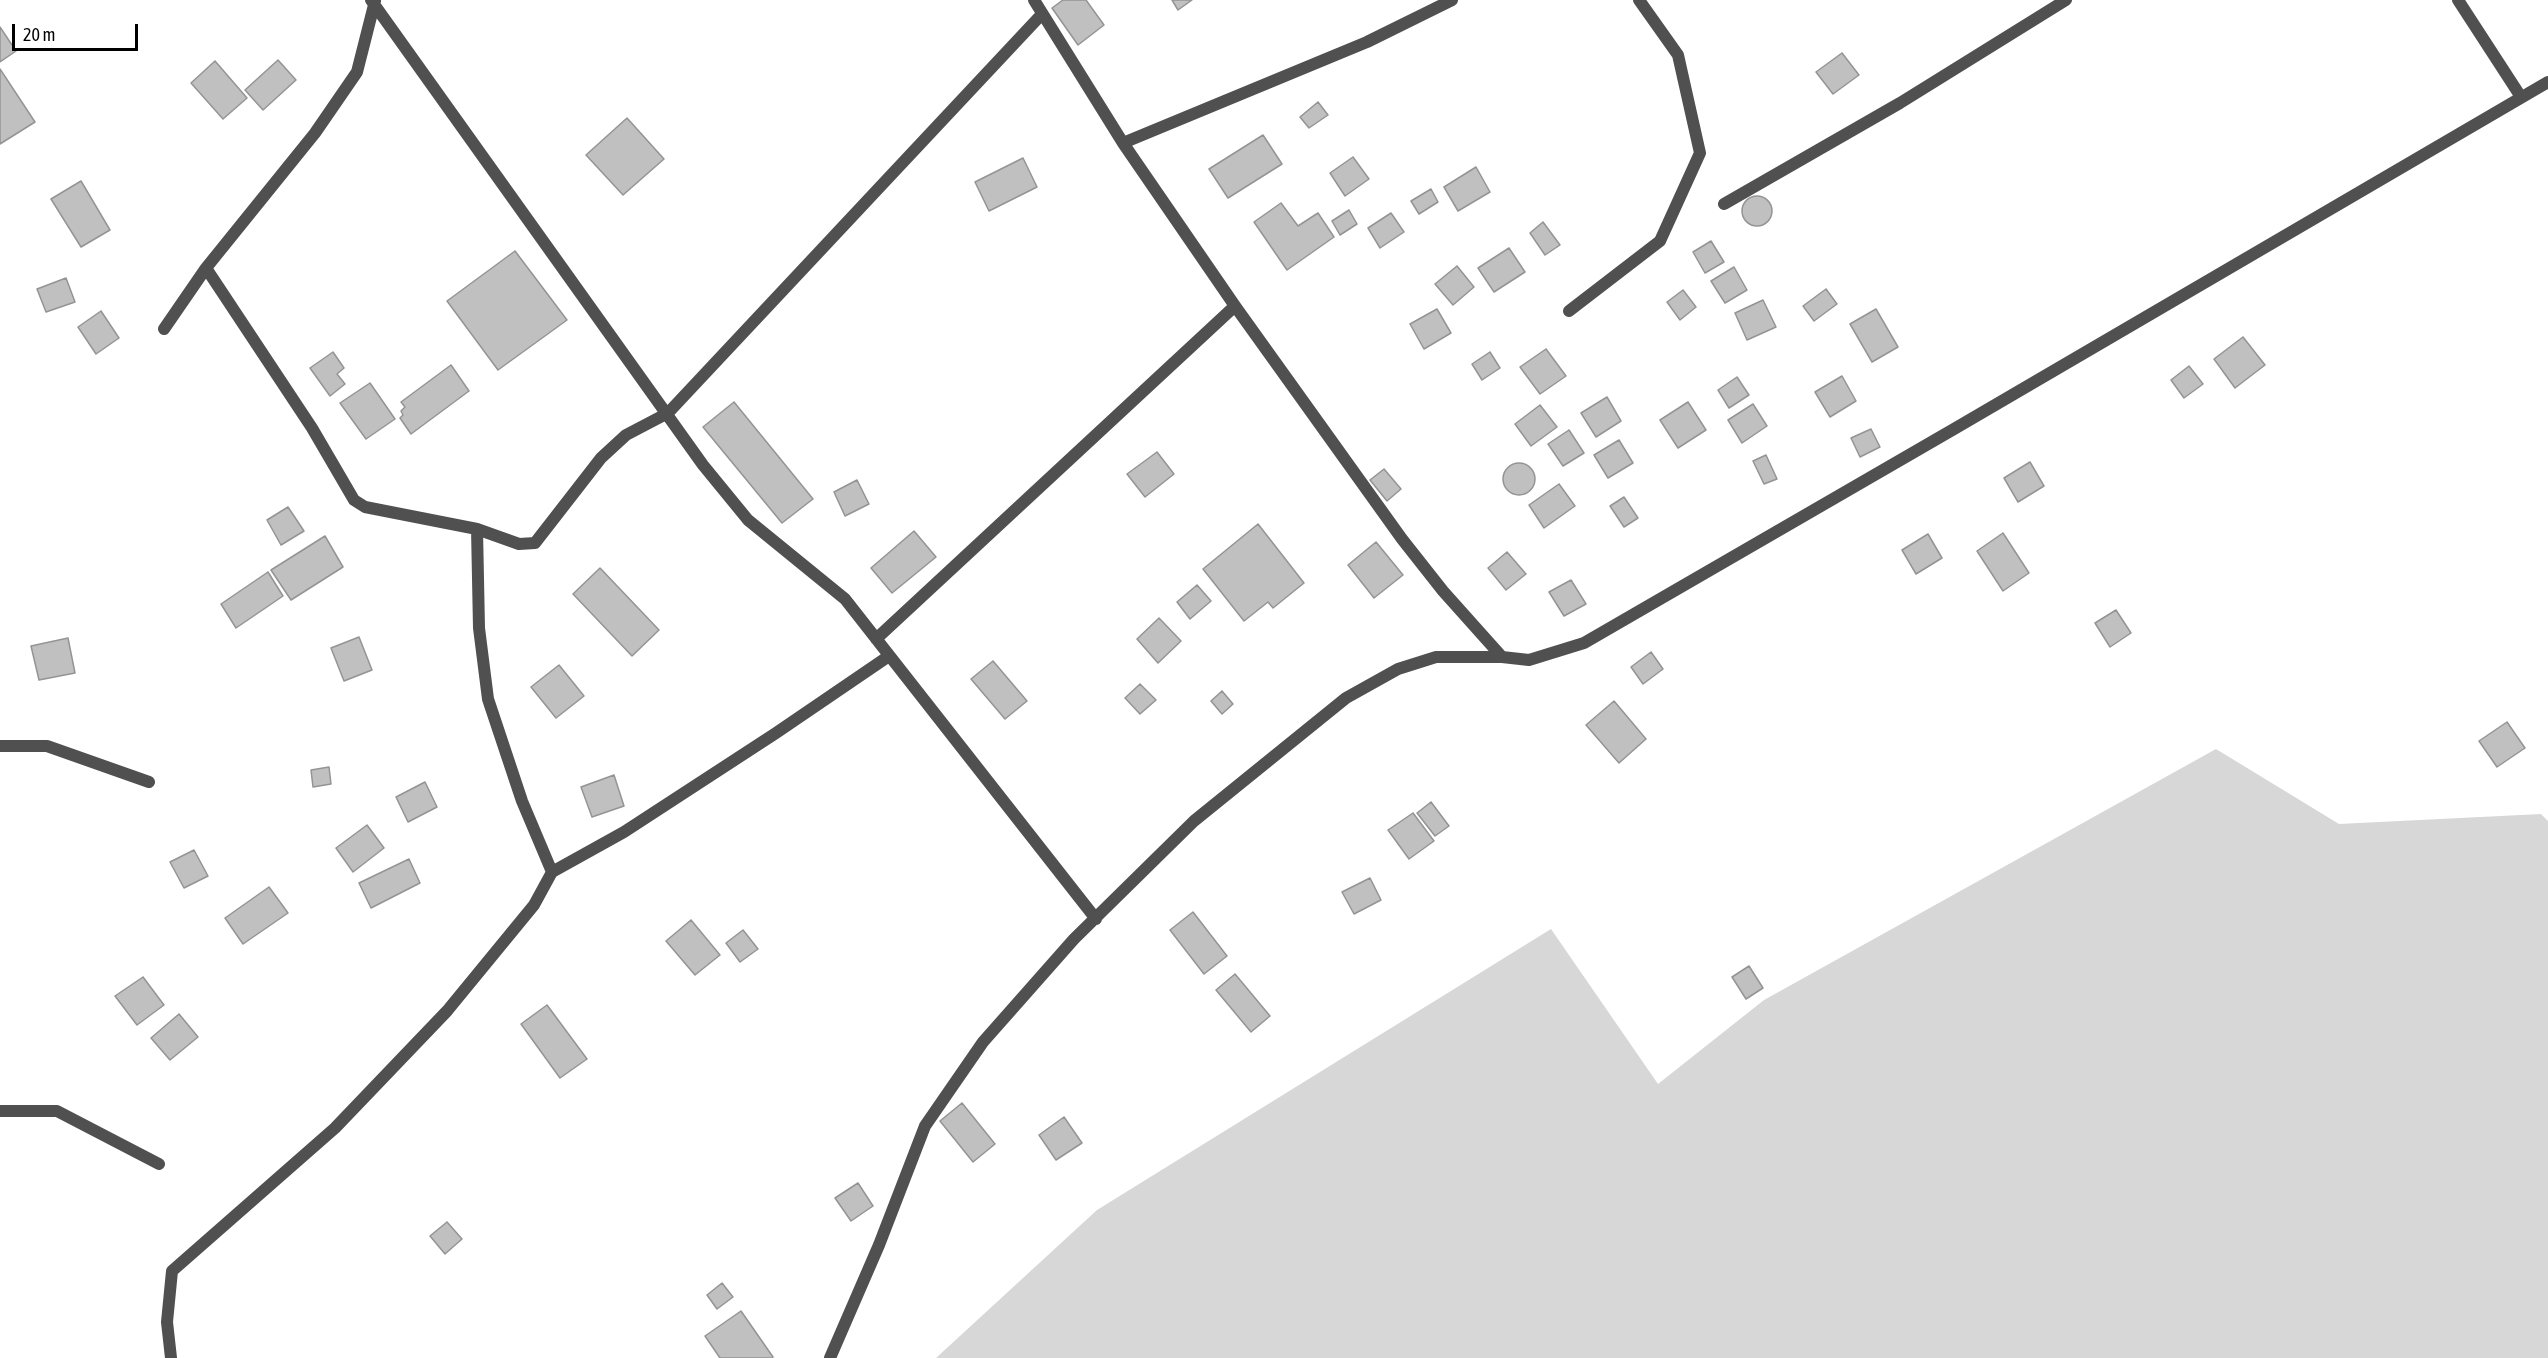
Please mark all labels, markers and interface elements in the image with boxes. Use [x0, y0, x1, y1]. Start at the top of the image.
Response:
scale bar [15, 12, 141, 50]
text: 20 m [23, 24, 55, 45]

